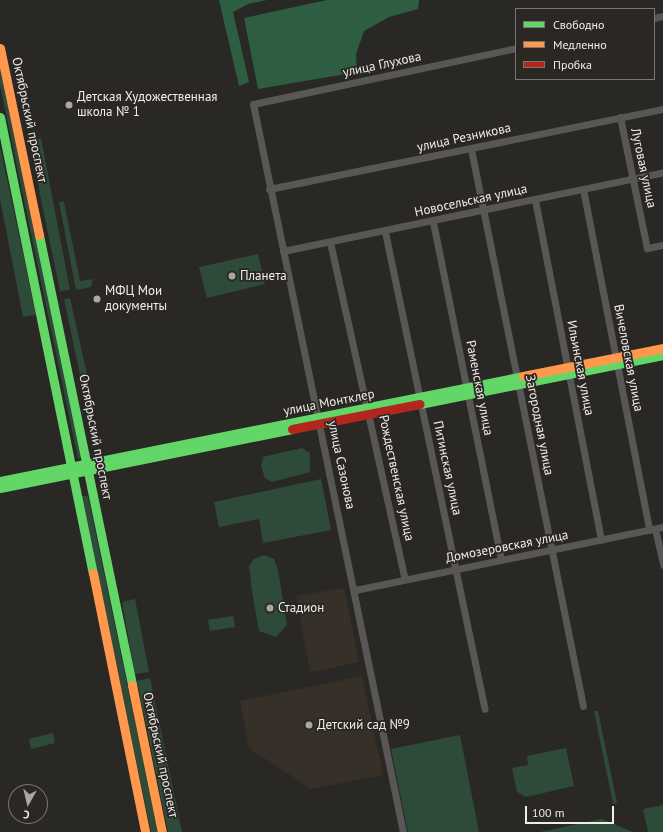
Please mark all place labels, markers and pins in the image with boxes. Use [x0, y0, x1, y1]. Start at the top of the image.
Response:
place label: Детская Художественная школа № 1 [77, 90, 218, 121]
marker: Детская Художественная школа № 1 [64, 100, 74, 110]
place label: Планета [240, 268, 287, 284]
marker: Планета [227, 271, 237, 281]
place label: МФЦ Мои документы [105, 284, 167, 315]
marker: МФЦ Мои документы [92, 294, 102, 304]
place label: Стадион [278, 600, 324, 616]
marker: Стадион [265, 603, 275, 613]
place label: Детский сад №9 [317, 717, 410, 733]
marker: Детский сад №9 [304, 720, 314, 730]

